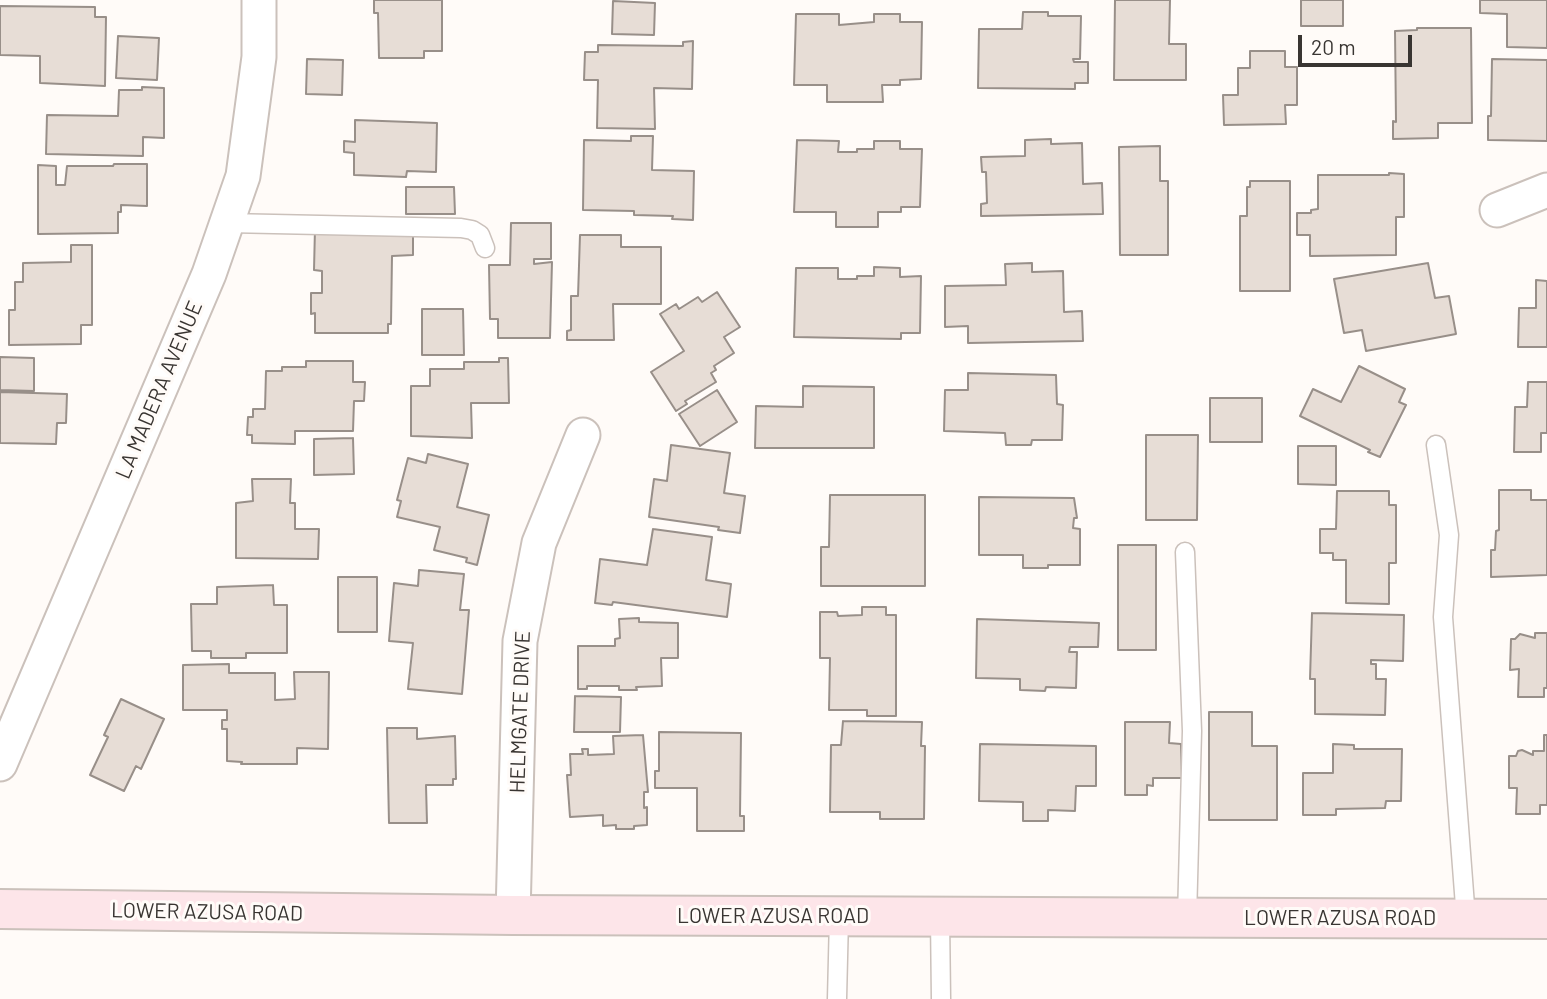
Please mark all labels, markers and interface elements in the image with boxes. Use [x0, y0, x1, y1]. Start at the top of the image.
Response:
scale bar [1302, 21, 1416, 65]
text: 20 m [1311, 34, 1356, 59]
street label: LA MADERA AVENUE [110, 297, 208, 483]
street label: HELMGATE DRIVE [505, 630, 535, 794]
street label: LOWER AZUSA ROAD [111, 898, 303, 926]
street label: LOWER AZUSA ROAD [677, 903, 869, 929]
street label: LOWER AZUSA ROAD [1244, 905, 1436, 931]

